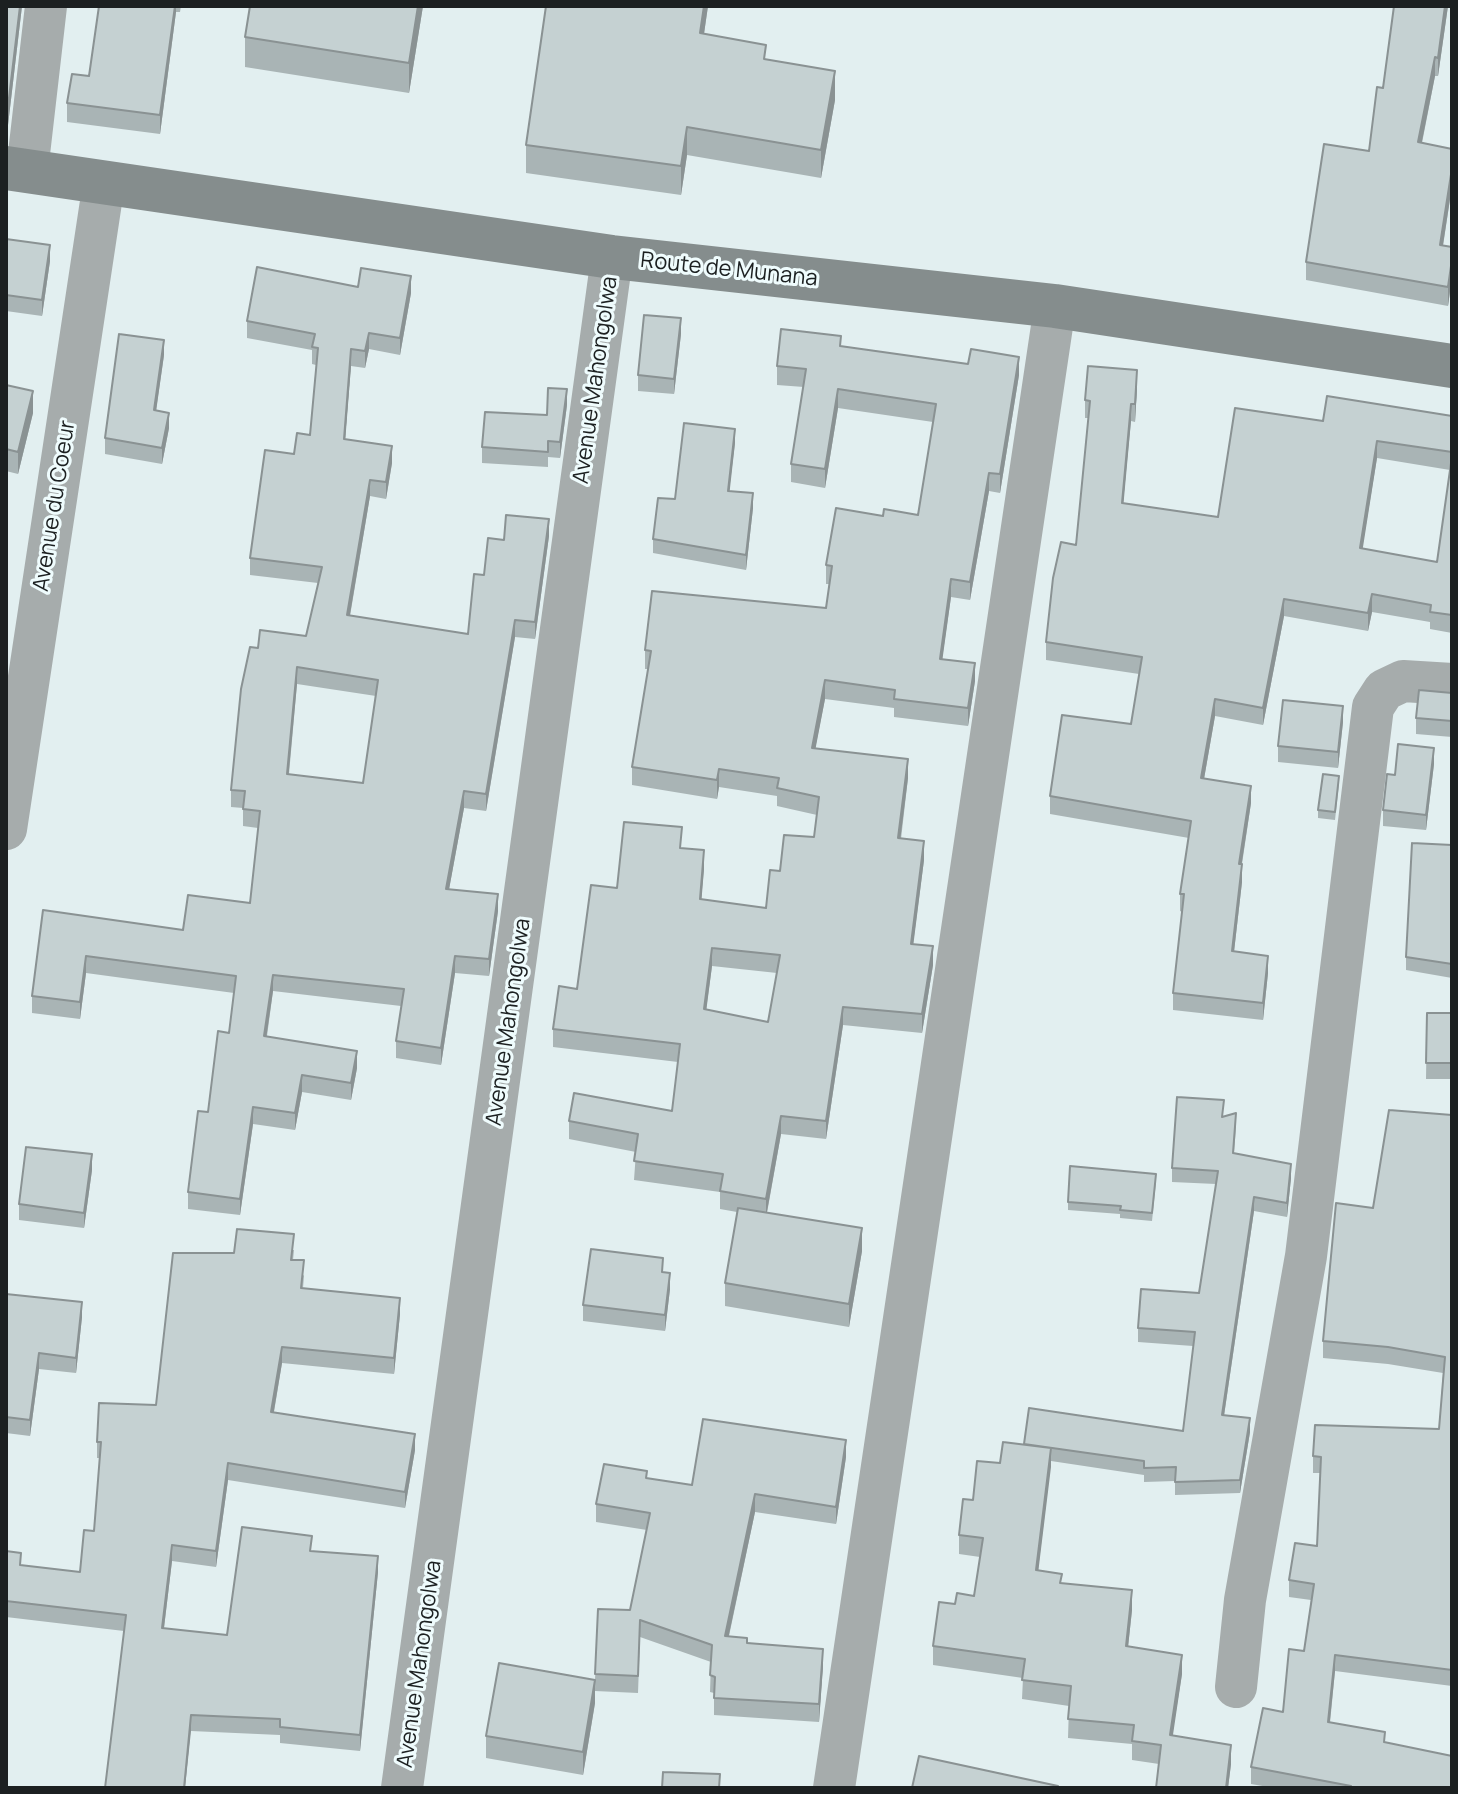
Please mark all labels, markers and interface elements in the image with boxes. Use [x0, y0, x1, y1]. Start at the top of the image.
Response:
street label: Route de Munana [639, 248, 819, 292]
street label: Avenue Mahongolwa [568, 275, 624, 485]
street label: Avenue du Coeur [28, 419, 82, 593]
street label: Avenue Mahongolwa [481, 917, 537, 1127]
street label: Avenue Mahongolwa [392, 1559, 448, 1769]

